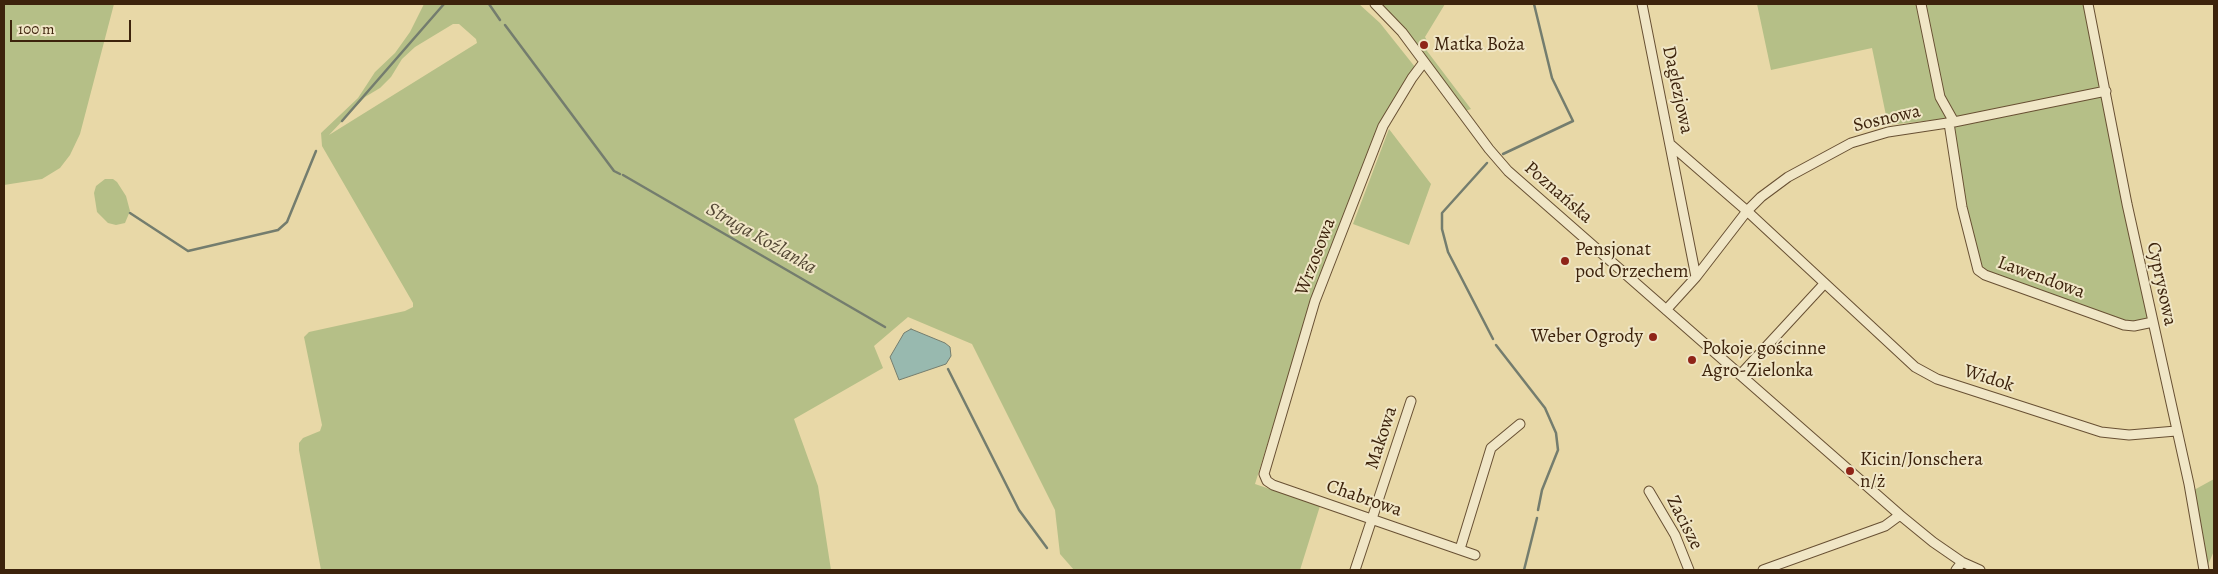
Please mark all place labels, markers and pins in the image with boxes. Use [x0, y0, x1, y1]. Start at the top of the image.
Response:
place label: Matka Boża [1434, 34, 1525, 56]
marker: Matka Boża [1418, 39, 1430, 51]
place label: Pensjonat pod Orzechem [1575, 239, 1689, 283]
marker: Pensjonat pod Orzechem [1559, 255, 1571, 267]
place label: Weber Ogrody [1531, 326, 1643, 348]
marker: Weber Ogrody [1647, 331, 1659, 343]
place label: Pokoje gościnne Agro-Zielonka [1702, 338, 1826, 382]
marker: Pokoje gościnne Agro-Zielonka [1686, 354, 1698, 366]
place label: Kicin/Jonschera n/ż [1860, 449, 1983, 493]
marker: Kicin/Jonschera n/ż [1844, 465, 1856, 477]

